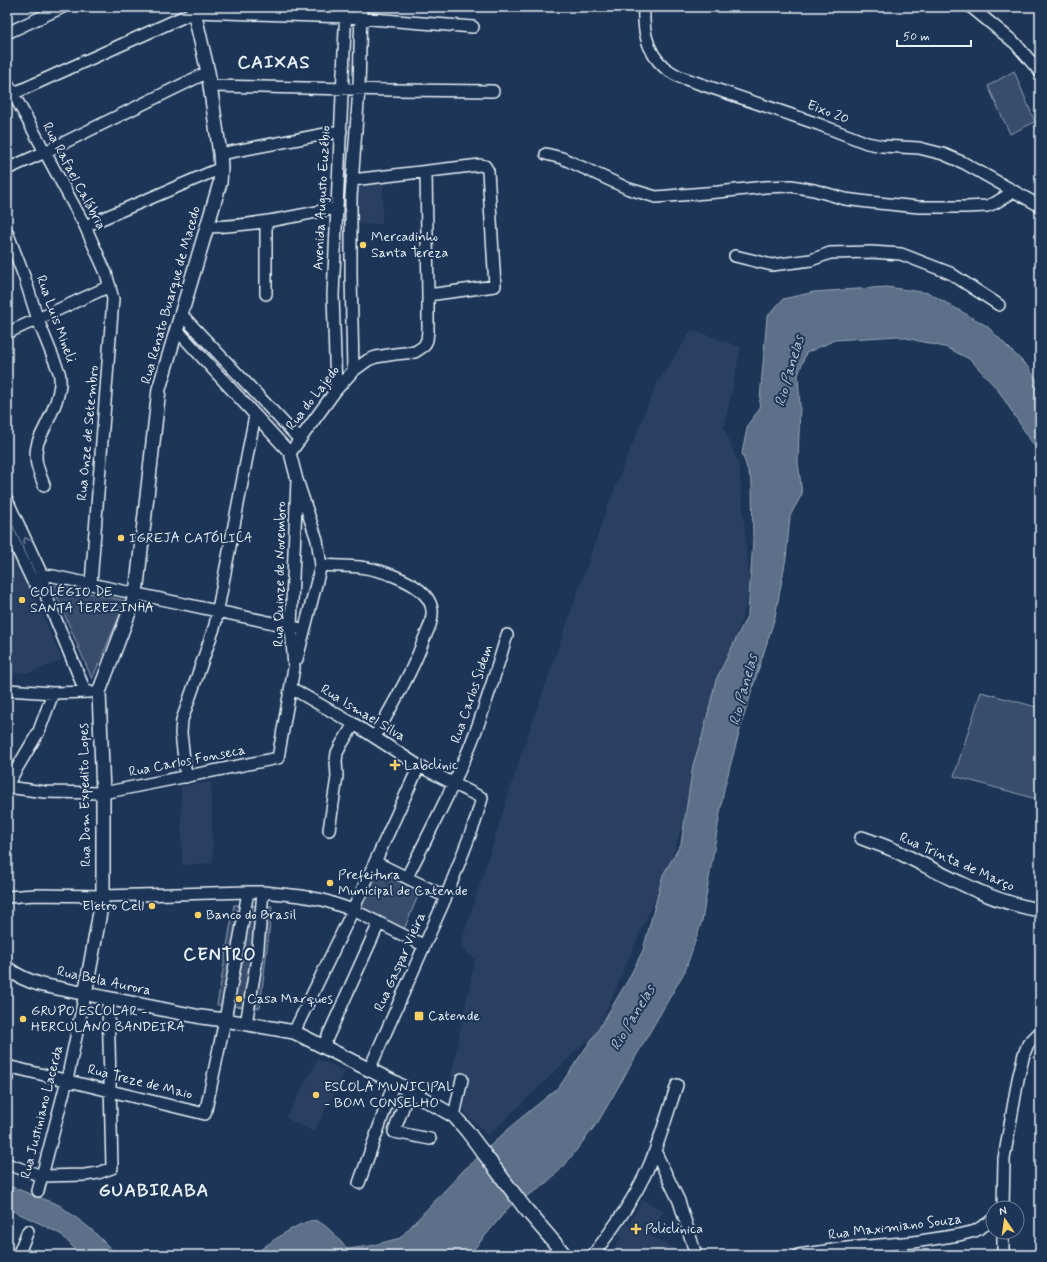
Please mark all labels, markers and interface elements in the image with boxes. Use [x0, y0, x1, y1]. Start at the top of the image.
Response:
scale bar [897, 22, 971, 48]
text: 50 m [903, 29, 930, 45]
district label: CAIXAS [237, 51, 311, 75]
street label: Eixo 20 [804, 96, 852, 128]
street label: Rua Rafael Calábria [38, 119, 110, 233]
street label: Avenida Augusto Euzébio [309, 125, 335, 271]
street label: Rua Renato Buarque de Macedo [137, 204, 205, 386]
place label: Mercadinho Santa Tereza [371, 228, 449, 262]
marker: Mercadinho Santa Tereza [358, 240, 368, 250]
street label: Rua Luis Mineli [32, 273, 80, 365]
water label: Rio Panelas [770, 332, 810, 409]
street label: Rua do Lajedo [282, 362, 344, 434]
street label: Rua Onze de Setembro [73, 365, 103, 501]
street label: Rua Quinze de Novembro [270, 501, 290, 647]
place label: IGREJA CATÓLICA [129, 529, 253, 547]
marker: IGREJA CATÓLICA [116, 533, 126, 543]
one-way arrow [23, 537, 31, 544]
place label: COLÉGIO DE SANTA TEREZINHA [30, 583, 154, 617]
marker: COLÉGIO DE SANTA TEREZINHA [17, 595, 27, 605]
street label: Rua Carlos Sidem [447, 642, 497, 746]
water label: Rio Panelas [725, 651, 763, 728]
street label: Rua Ismael Silva [317, 680, 409, 746]
street label: Rua Dom Expedito Lopes [75, 722, 95, 867]
street label: Rua Carlos Fonseca [127, 741, 247, 781]
place label: Labclinic [404, 756, 459, 774]
marker: Labclinic [389, 759, 401, 771]
street label: Rua Trinta de Março [897, 828, 1018, 896]
place label: Prefeitura Municipal de Catende [338, 866, 468, 900]
marker: Prefeitura Municipal de Catende [325, 878, 335, 888]
place label: Eletro Cell [82, 897, 144, 915]
marker: Eletro Cell [147, 901, 157, 911]
place label: Banco do Brasil [206, 906, 296, 924]
marker: Banco do Brasil [193, 910, 203, 920]
street label: Rua Gaspar Vieira [370, 910, 430, 1014]
district label: CENTRO [183, 943, 257, 967]
street label: Rua Bela Aurora [55, 962, 153, 1000]
water label: Rio Panelas [606, 980, 661, 1054]
place label: Casa Marques [247, 990, 333, 1008]
marker: Casa Marques [234, 994, 244, 1004]
place label: GRUPO ESCOLAR - HERCULANO BANDEIRA [31, 1002, 185, 1036]
place label: Catende [428, 1007, 481, 1025]
marker: Catende [413, 1010, 425, 1022]
marker: GRUPO ESCOLAR - HERCULANO BANDEIRA [18, 1014, 28, 1024]
street label: Rua Justiniano Lacerda [17, 1043, 67, 1181]
street label: Rua Treze de Maio [86, 1060, 195, 1104]
place label: ESCOLA MUNICIPAL - BOM CONSELHO [324, 1078, 454, 1112]
marker: ESCOLA MUNICIPAL - BOM CONSELHO [311, 1090, 321, 1100]
district label: GUABIRABA [99, 1179, 209, 1203]
north arrow [985, 1200, 1025, 1240]
text: N [998, 1204, 1008, 1219]
street label: Rua Maximiano Souza [827, 1210, 963, 1244]
place label: Policlinica [645, 1220, 703, 1238]
marker: Policlinica [630, 1223, 642, 1235]

